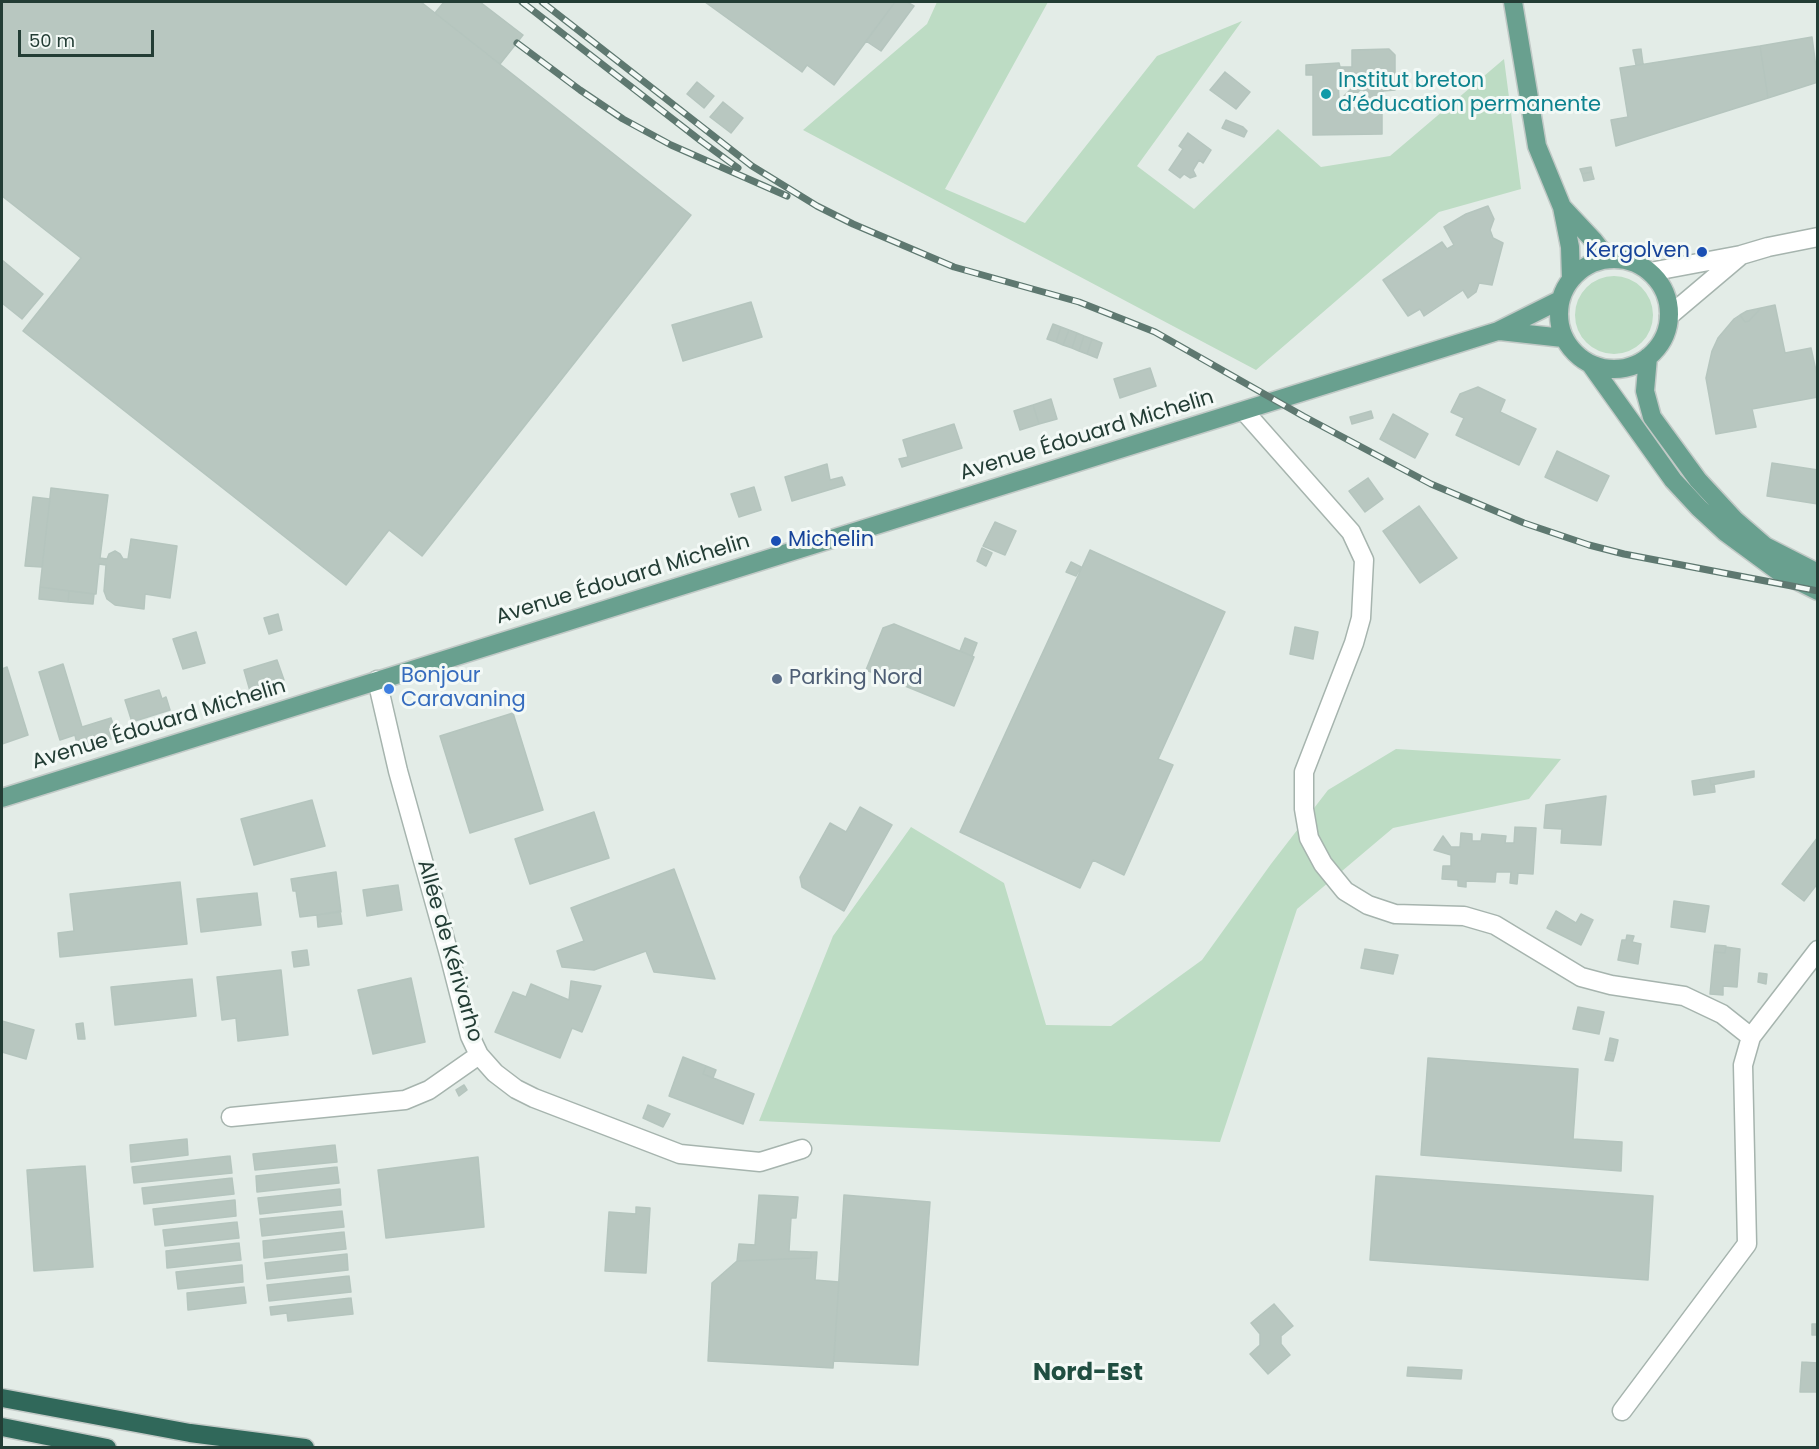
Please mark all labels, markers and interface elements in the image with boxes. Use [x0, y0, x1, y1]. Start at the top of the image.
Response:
scale bar [21, 18, 158, 56]
text: 50 m [29, 28, 75, 53]
place label: Institut breton d’éducation permanente [1338, 69, 1601, 119]
marker: Institut breton d’éducation permanente [1319, 87, 1333, 101]
place label: Kergolven [1586, 239, 1690, 265]
marker: Kergolven [1695, 245, 1709, 259]
street label: Avenue Édouard Michelin [957, 385, 1217, 487]
place label: Michelin [788, 528, 874, 554]
street label: Avenue Édouard Michelin [493, 529, 753, 631]
marker: Michelin [769, 534, 783, 548]
place label: Bonjour Caravaning [401, 664, 526, 714]
place label: Parking Nord [789, 666, 923, 692]
marker: Parking Nord [770, 672, 784, 686]
street label: Avenue Édouard Michelin [29, 674, 289, 776]
marker: Bonjour Caravaning [382, 682, 396, 696]
street label: Allée de Kérivarho [411, 857, 487, 1045]
district label: Nord-Est [1033, 1360, 1143, 1388]

